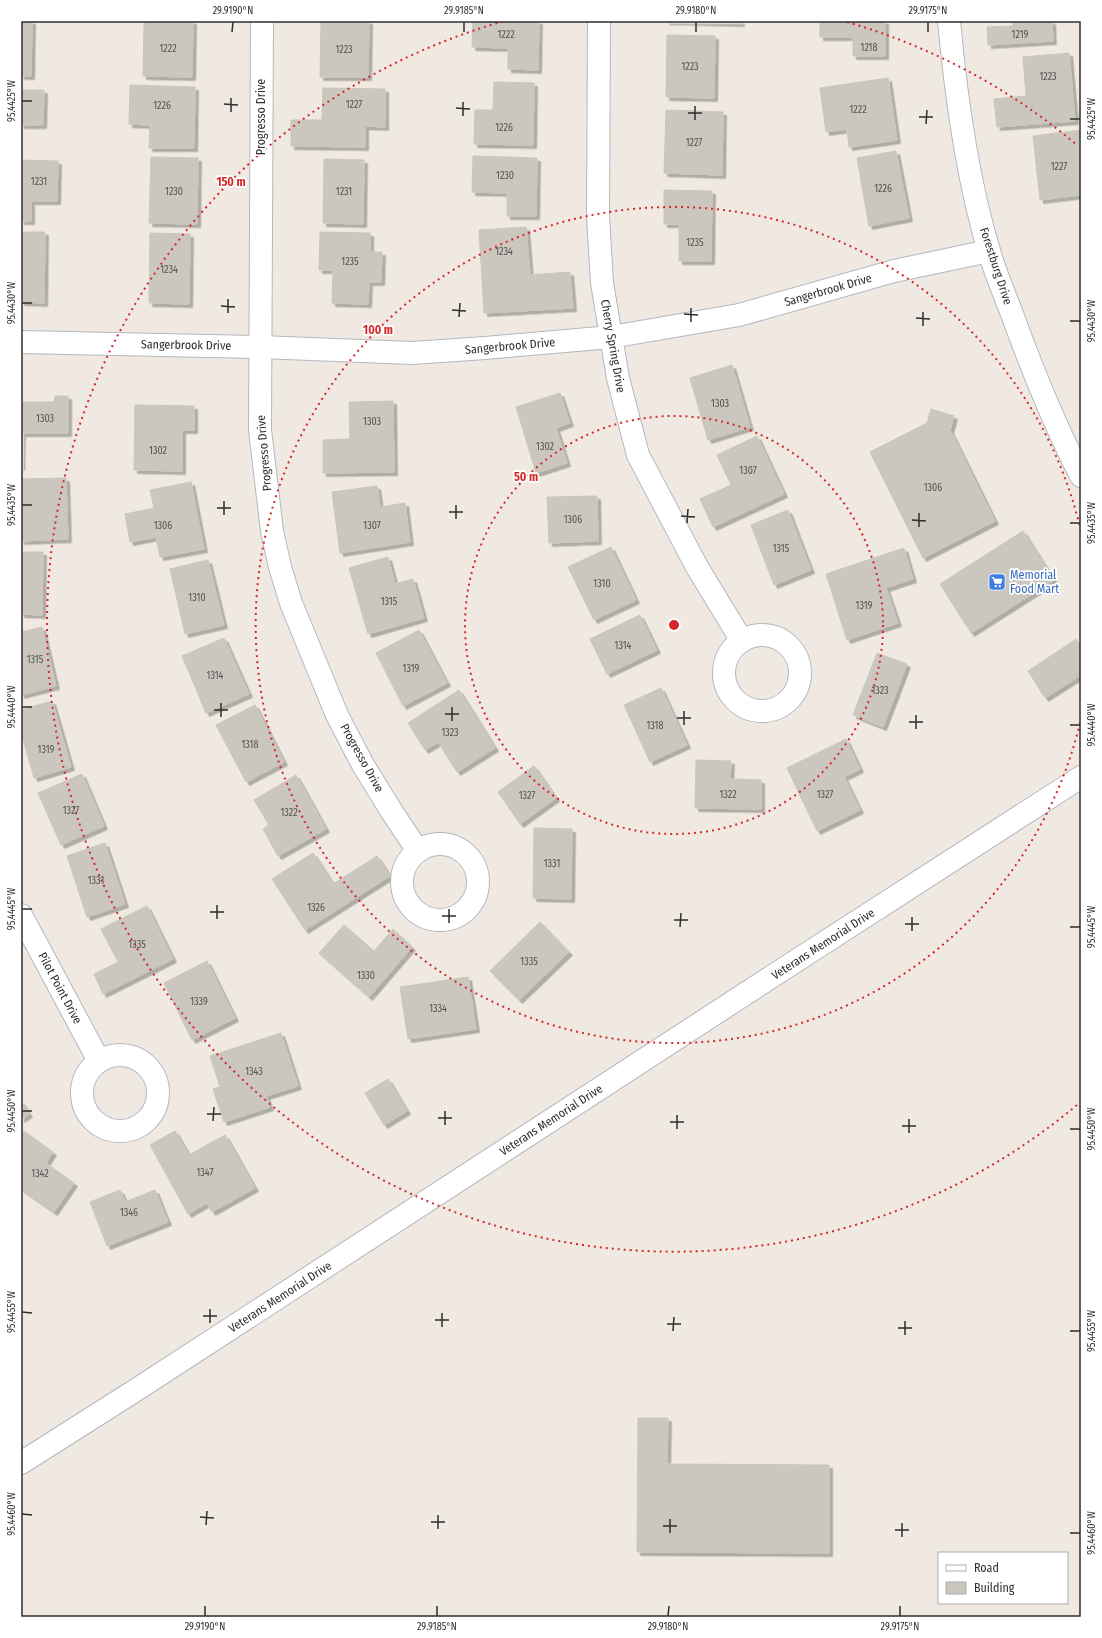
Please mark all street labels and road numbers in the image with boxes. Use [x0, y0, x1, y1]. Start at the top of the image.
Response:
street label: Progresso Drive [254, 79, 268, 155]
street label: Forestburg Drive [977, 226, 1015, 307]
street label: Sangerbrook Drive [783, 271, 873, 309]
street label: Cherry Spring Drive [598, 298, 628, 394]
street label: Sangerbrook Drive [464, 335, 556, 357]
street label: Sangerbrook Drive [141, 337, 231, 353]
street label: Progresso Drive [254, 414, 274, 492]
street label: Progresso Drive [337, 721, 387, 795]
street label: Veterans Memorial Drive [769, 905, 877, 982]
street label: Pilot Point Drive [35, 950, 85, 1026]
street label: Veterans Memorial Drive [497, 1081, 605, 1158]
street label: Veterans Memorial Drive [226, 1258, 334, 1335]

